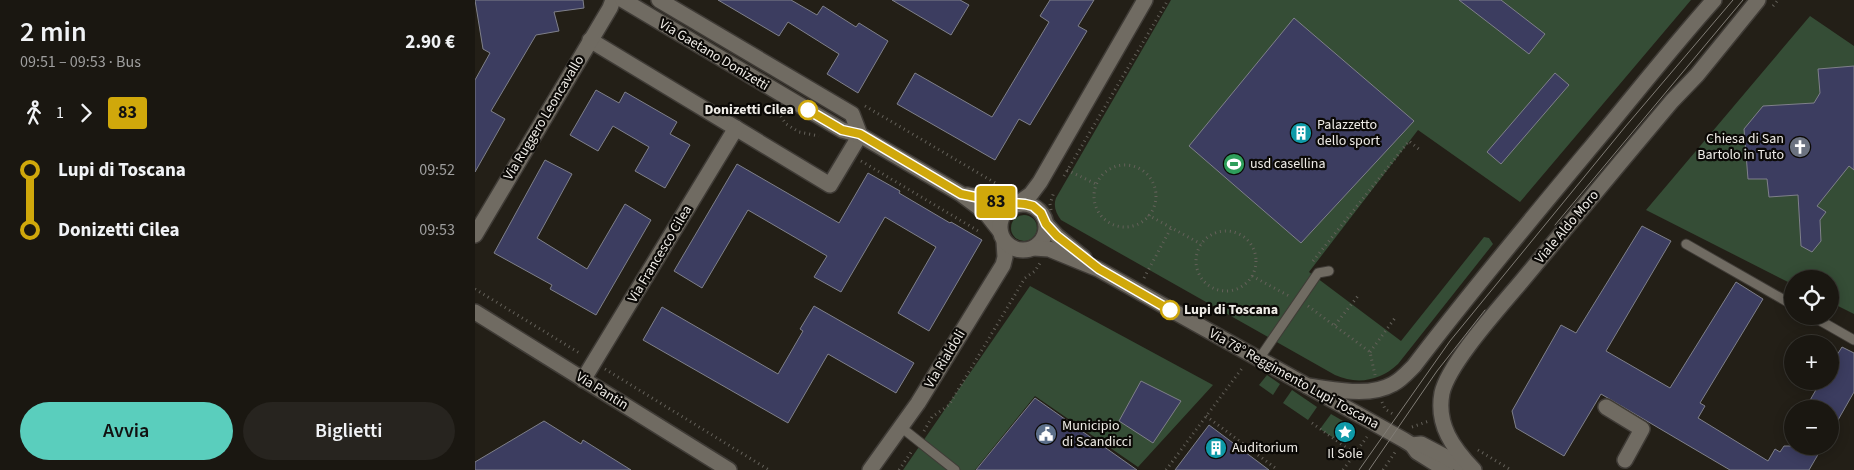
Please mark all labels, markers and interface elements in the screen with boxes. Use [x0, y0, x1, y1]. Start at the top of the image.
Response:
text: 2 min [20, 12, 87, 52]
street label: Via Gaetano Donizetti [655, 14, 773, 96]
text: 2.90 € [405, 29, 455, 56]
text: 09:51 – 09:53 · Bus [20, 51, 141, 73]
street label: Via Ruggero Leoncavallo [499, 52, 589, 184]
icon: walk [20, 99, 48, 127]
icon: forward [72, 99, 100, 127]
text: 83 [118, 100, 137, 125]
place label: Donizetti Cilea [704, 100, 794, 120]
marker: Donizetti Cilea [798, 100, 818, 120]
text: 1 [56, 102, 64, 124]
place label: Palazzetto dello sport [1317, 115, 1380, 151]
building icon: Palazzetto dello sport [1289, 121, 1313, 145]
place label: Chiesa di San Bartolo in Tuto [1697, 129, 1784, 165]
church icon: Chiesa di San Bartolo in Tuto [1788, 135, 1812, 159]
sports icon: usd casellina [1222, 152, 1246, 176]
place label: usd casellina [1250, 154, 1325, 174]
text: Lupi di Toscana [58, 157, 186, 184]
text: 09:52 [419, 159, 455, 181]
line badge: 83 [973, 186, 1019, 218]
street label: Viale Aldo Moro [1530, 186, 1604, 268]
text: 83 [986, 189, 1006, 214]
street label: Via Francesco Cilea [623, 201, 697, 307]
text: Donizetti Cilea [58, 217, 180, 244]
text: 09:53 [419, 219, 455, 241]
map controls [1784, 270, 1839, 455]
button: locate [1784, 270, 1839, 325]
marker: Lupi di Toscana [1160, 300, 1180, 320]
place label: Lupi di Toscana [1184, 300, 1278, 320]
street label: Via 78° Reggimento Lupi Toscana [1205, 324, 1383, 434]
street label: Via Rialdoli [920, 326, 970, 392]
button: + [1784, 335, 1839, 390]
street label: Via Pantin [572, 367, 632, 415]
button: − [1784, 400, 1839, 455]
button: Avvia [20, 402, 233, 460]
button: Biglietti [243, 402, 455, 460]
place label: Municipio di Scandicci [1062, 416, 1132, 452]
place icon: Il Sole [1333, 420, 1357, 444]
public building icon: Municipio di Scandicci [1034, 422, 1058, 446]
building icon: Auditorium [1204, 436, 1228, 460]
place label: Auditorium [1232, 438, 1298, 458]
place label: Il Sole [1327, 444, 1363, 464]

